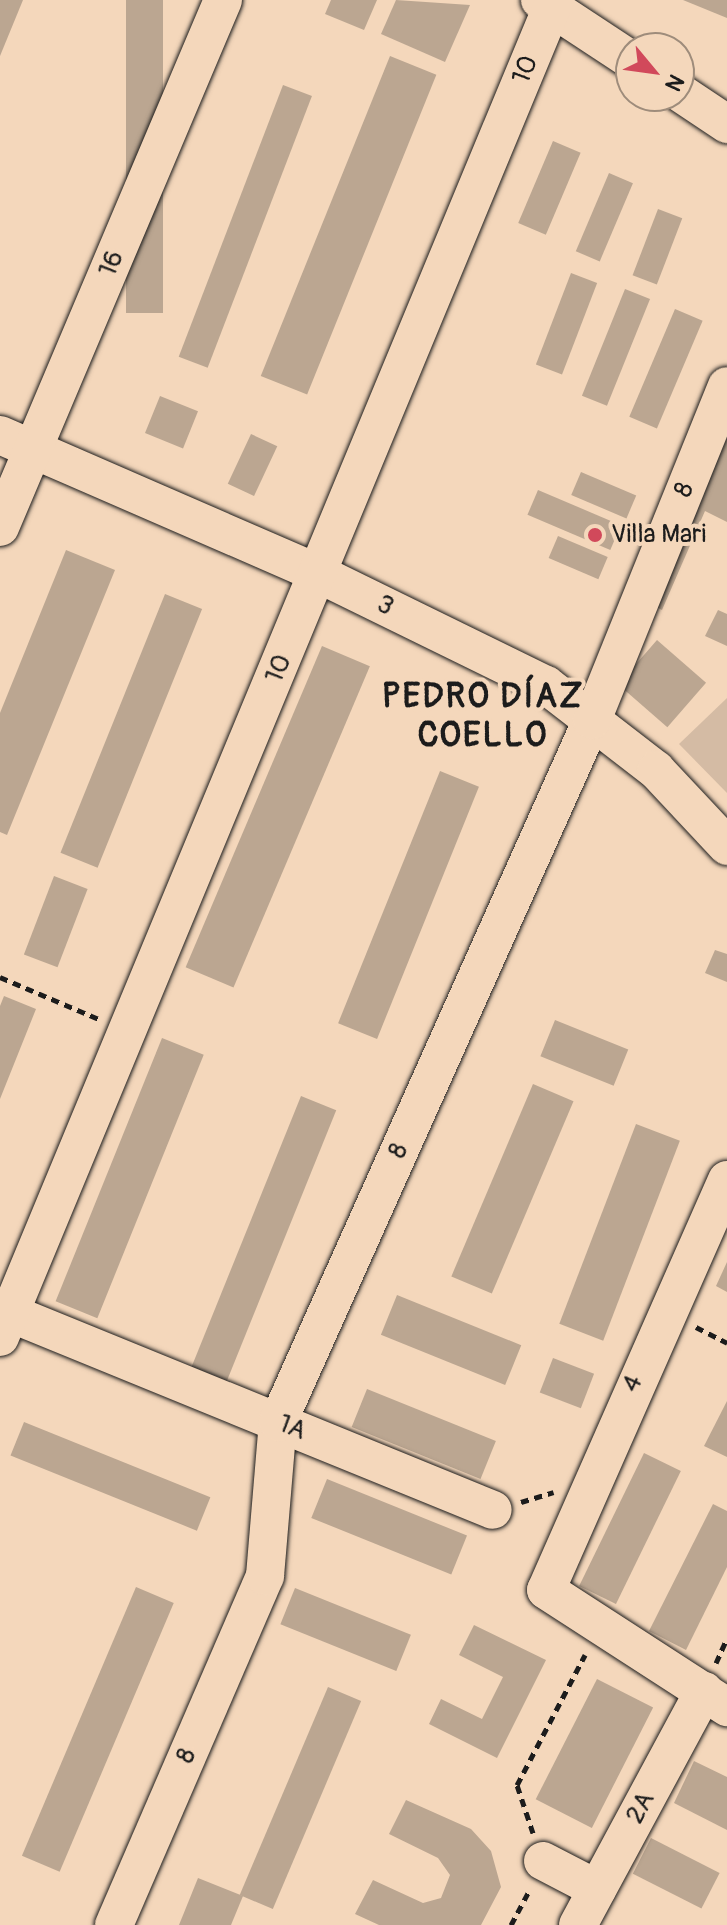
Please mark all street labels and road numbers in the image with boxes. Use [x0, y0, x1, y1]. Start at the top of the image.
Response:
street label: 10 [506, 51, 546, 89]
street label: 16 [93, 246, 131, 282]
street label: 8 [668, 478, 702, 502]
street label: 3 [372, 589, 398, 623]
street label: 10 [259, 650, 299, 688]
street label: 8 [382, 1139, 416, 1163]
street label: 4 [616, 1371, 650, 1397]
street label: 1A [274, 1408, 310, 1448]
street label: 8 [170, 1744, 204, 1768]
street label: 2A [620, 1787, 662, 1829]

